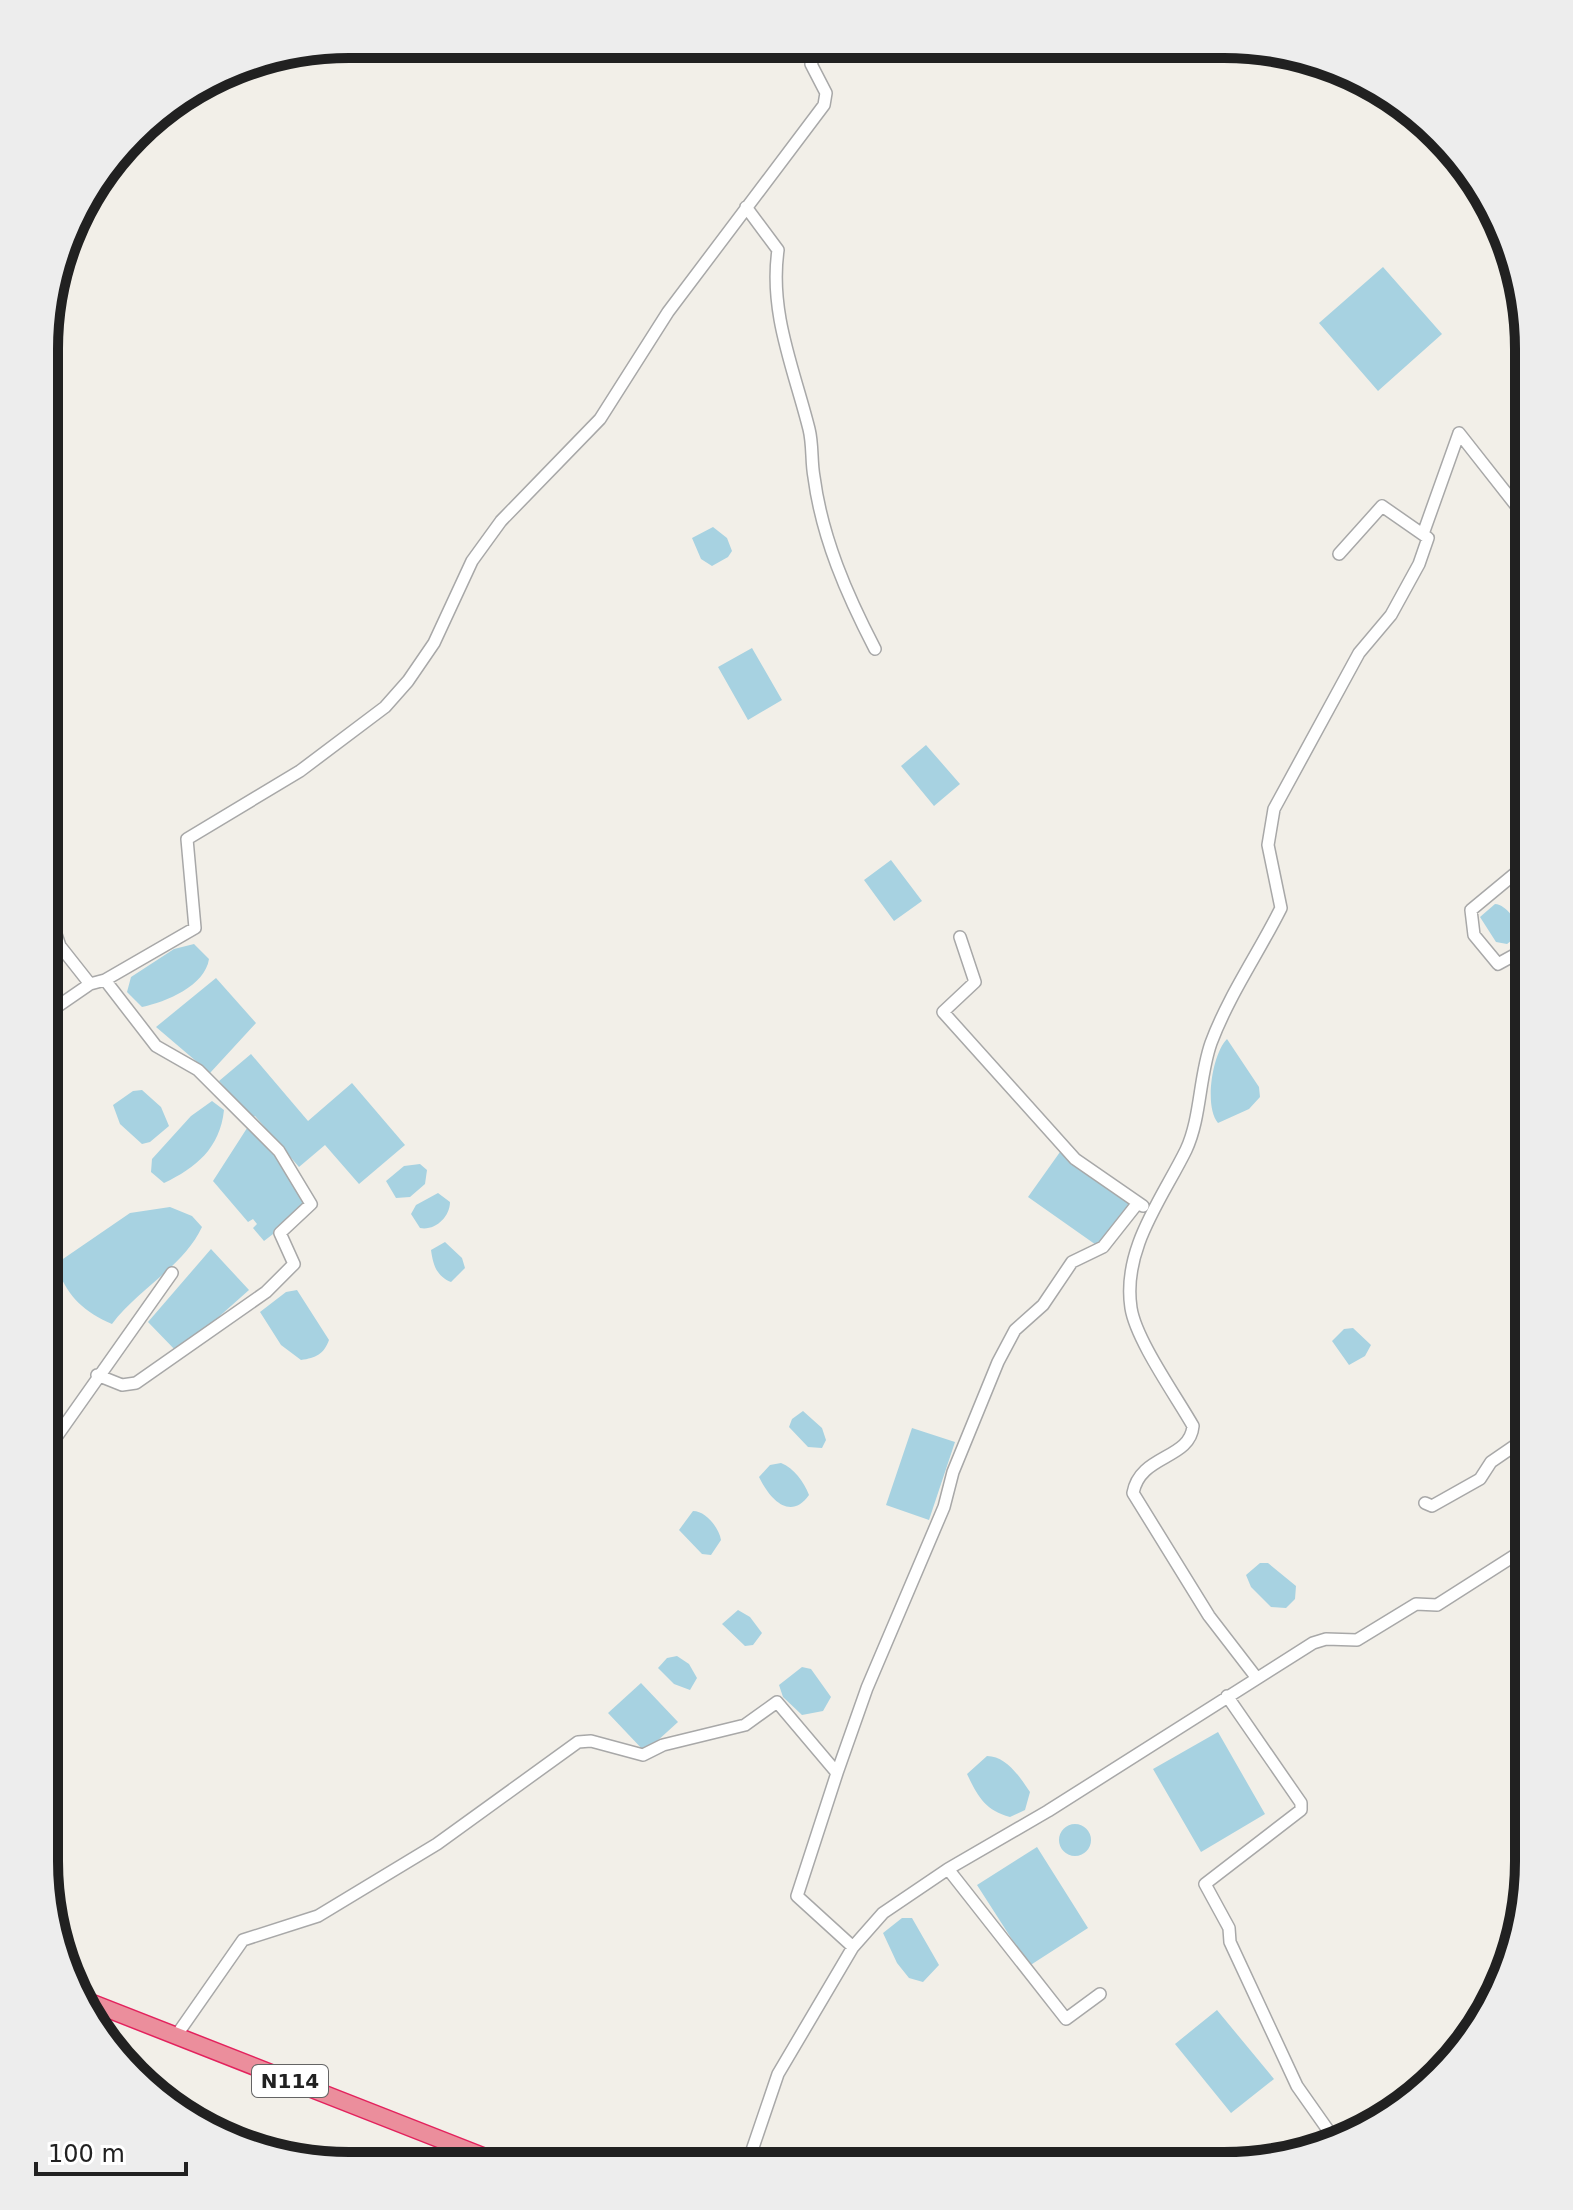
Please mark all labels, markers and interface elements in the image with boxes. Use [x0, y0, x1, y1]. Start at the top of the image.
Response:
road number: N114 [252, 2065, 328, 2097]
scale bar [36, 2126, 186, 2176]
text: 100 m [48, 2140, 125, 2168]

